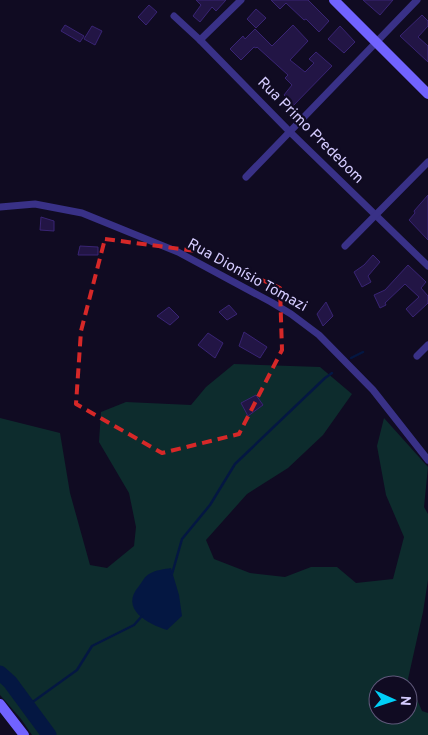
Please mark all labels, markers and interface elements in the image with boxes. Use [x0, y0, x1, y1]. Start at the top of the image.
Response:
street label: Rua Primo Predebom [253, 74, 367, 188]
street label: Rua Dionísio Tomazi [184, 235, 310, 317]
north arrow [368, 675, 418, 725]
text: N [396, 695, 413, 706]

